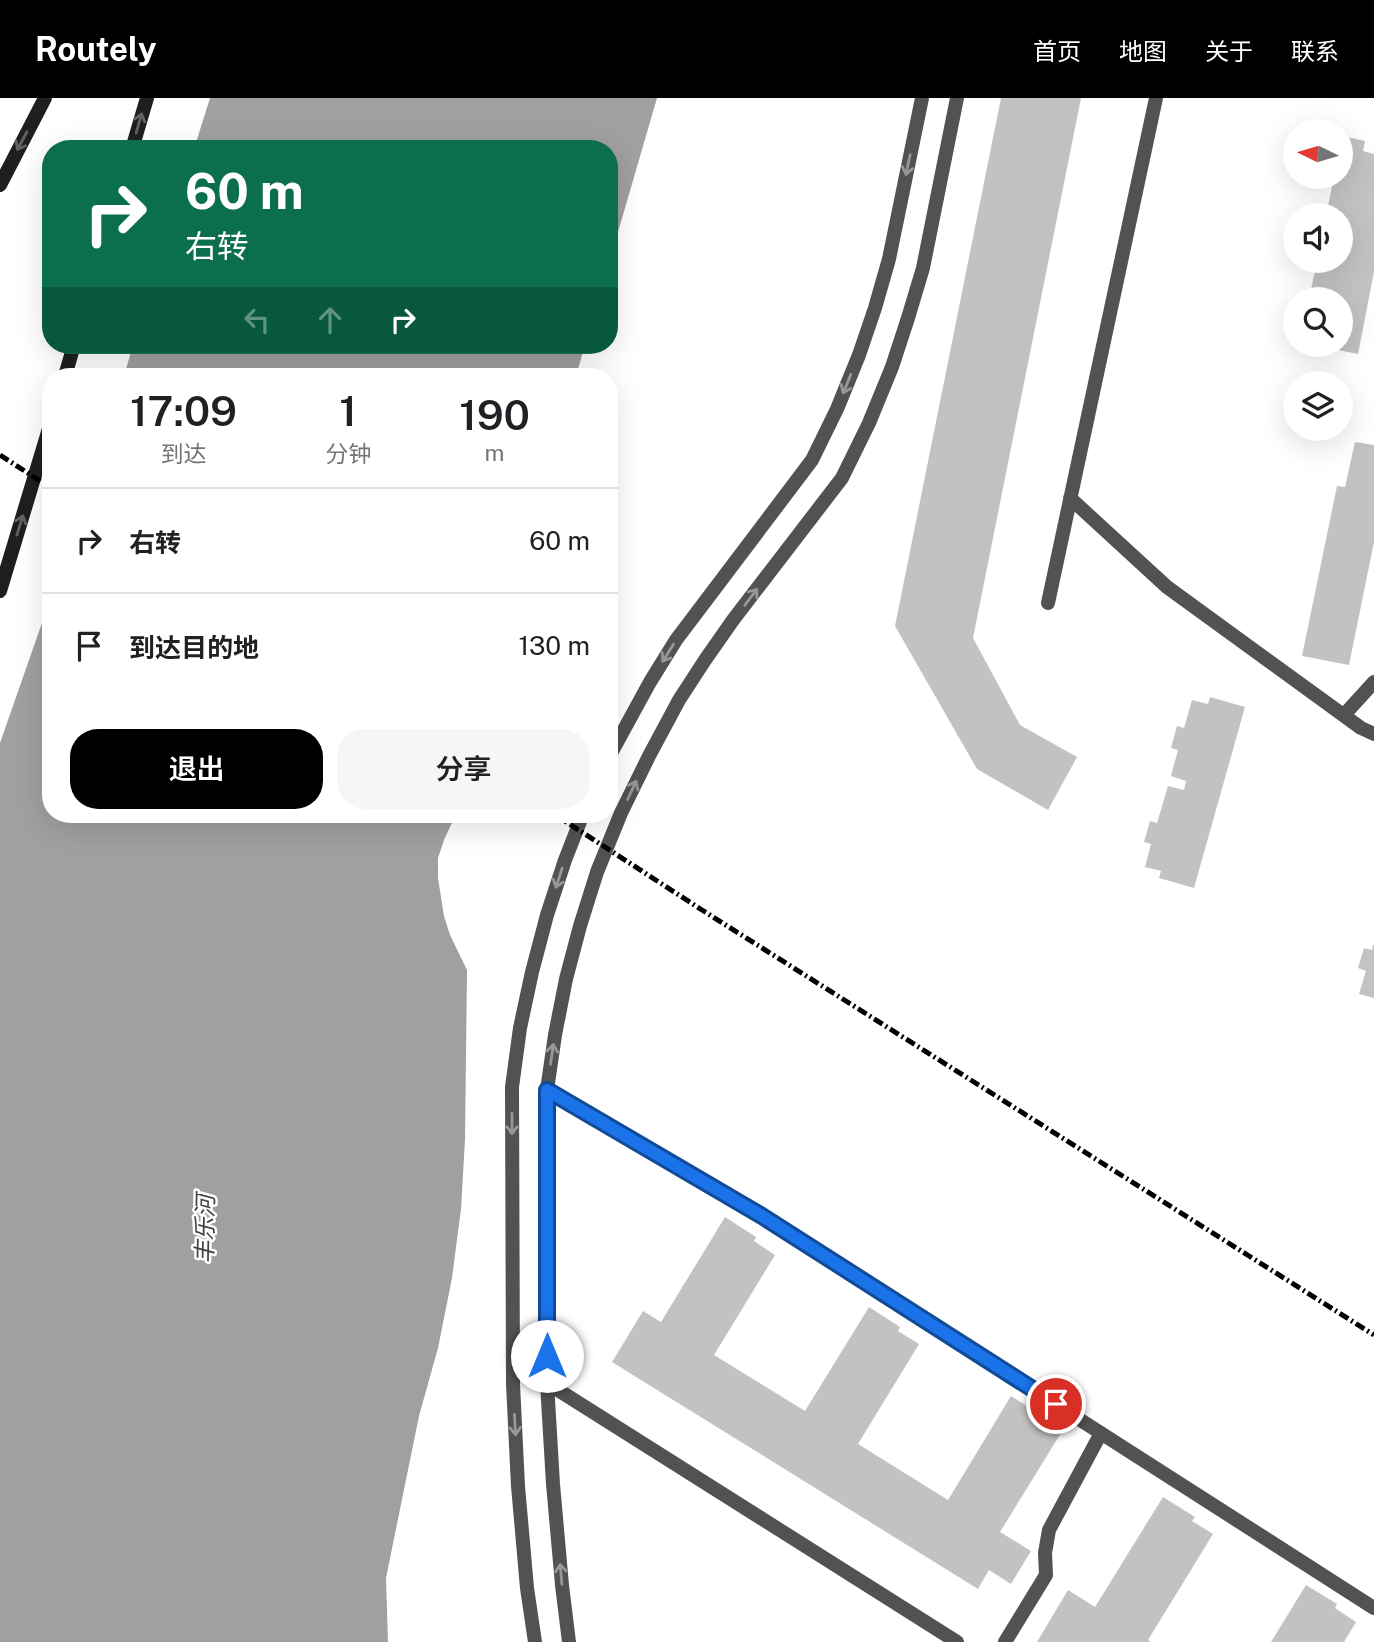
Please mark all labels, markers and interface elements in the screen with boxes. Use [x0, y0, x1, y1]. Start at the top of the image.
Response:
text: Routely [35, 30, 157, 68]
text: 首页 [1033, 37, 1081, 65]
text: 地图 [1119, 37, 1167, 65]
text: 关于 [1205, 37, 1253, 65]
text: 联系 [1291, 37, 1339, 65]
one-way arrow [134, 113, 147, 135]
north arrow [1283, 119, 1353, 189]
map controls [1283, 119, 1353, 441]
one-way arrow [15, 130, 28, 151]
one-way arrow [900, 153, 914, 176]
text: 60 m [185, 162, 304, 220]
icon: right [70, 168, 161, 259]
button: sound [1283, 203, 1353, 273]
text: 右转 [185, 228, 249, 265]
button: search [1283, 287, 1353, 357]
icon: left [238, 301, 276, 339]
icon: ahead [311, 301, 349, 339]
icon: right [384, 301, 422, 339]
button: layers [1283, 371, 1353, 441]
one-way arrow [840, 372, 853, 394]
text: 17:09 [130, 386, 237, 435]
text: 1 [339, 386, 357, 435]
text: 190 [459, 390, 530, 439]
text: m [485, 439, 504, 466]
text: 到达 [161, 440, 207, 467]
text: 分钟 [325, 440, 371, 467]
one-way arrow [14, 515, 27, 537]
icon: right [70, 522, 108, 560]
text: 60 m [529, 525, 590, 556]
text: 右转 [129, 527, 181, 558]
one-way arrow [743, 588, 758, 607]
icon: arrive [70, 627, 108, 665]
text: 130 m [518, 630, 590, 661]
text: 到达目的地 [129, 632, 259, 663]
one-way arrow [660, 643, 674, 663]
button: 退出 [70, 729, 323, 809]
button: 分享 [337, 729, 590, 809]
one-way arrow [626, 780, 639, 801]
one-way arrow [552, 866, 564, 888]
one-way arrow [546, 1043, 559, 1066]
one-way arrow [505, 1112, 519, 1135]
water label: 丰乐河 [190, 1190, 219, 1264]
position arrow [510, 1319, 584, 1393]
pin [1026, 1374, 1086, 1434]
icon: arrive [1037, 1385, 1075, 1423]
one-way arrow [508, 1413, 521, 1436]
one-way arrow [554, 1563, 567, 1586]

